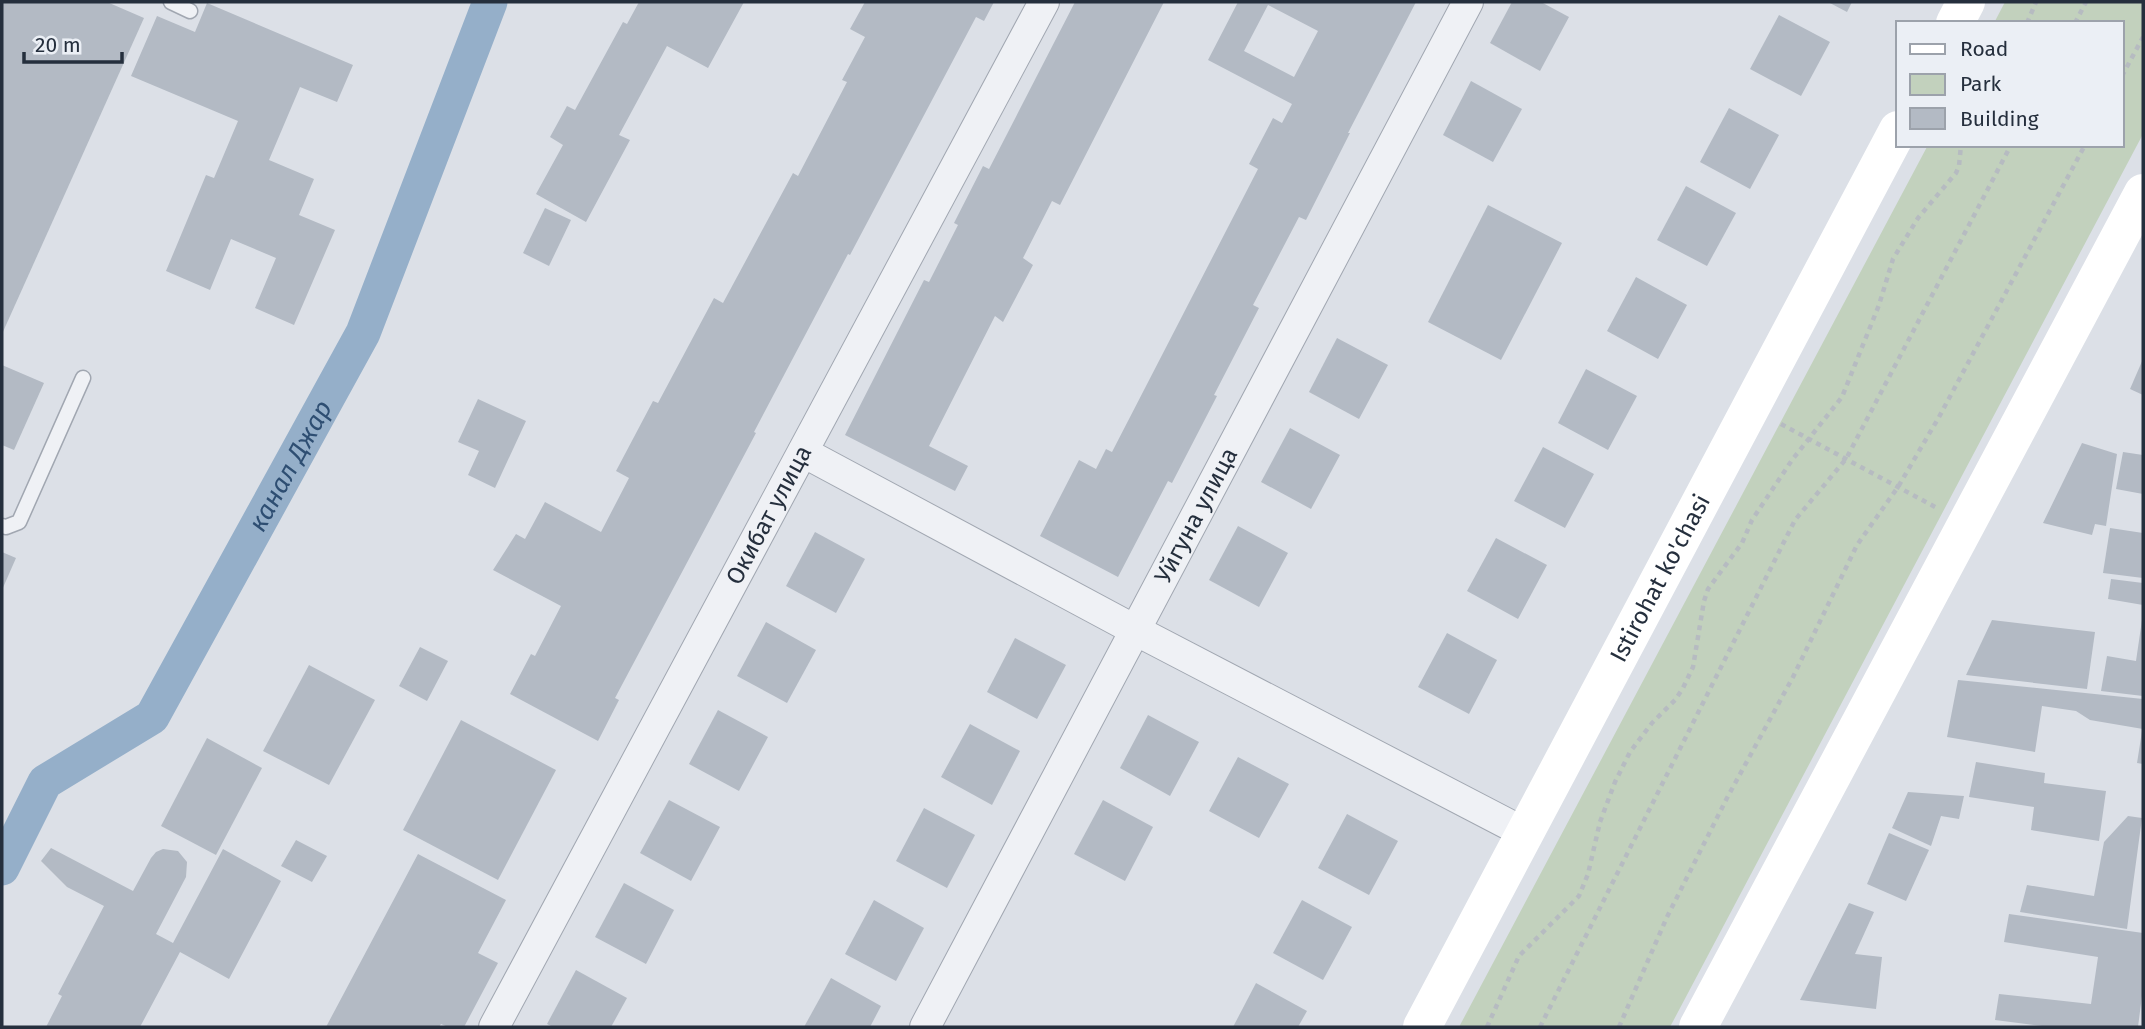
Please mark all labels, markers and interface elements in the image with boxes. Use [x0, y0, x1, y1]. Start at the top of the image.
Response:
scale bar [24, 21, 122, 65]
legend [1896, 21, 2124, 147]
text: 20 m [35, 32, 81, 58]
text: Road [1960, 36, 2008, 62]
text: Park [1960, 71, 2002, 97]
text: Building [1960, 106, 2039, 132]
water label: канал Джар [242, 395, 339, 537]
street label: Окибат улица [720, 441, 817, 589]
street label: Уйгуна улица [1149, 443, 1243, 588]
street label: Istirohat ko'chasi [1604, 490, 1716, 667]

